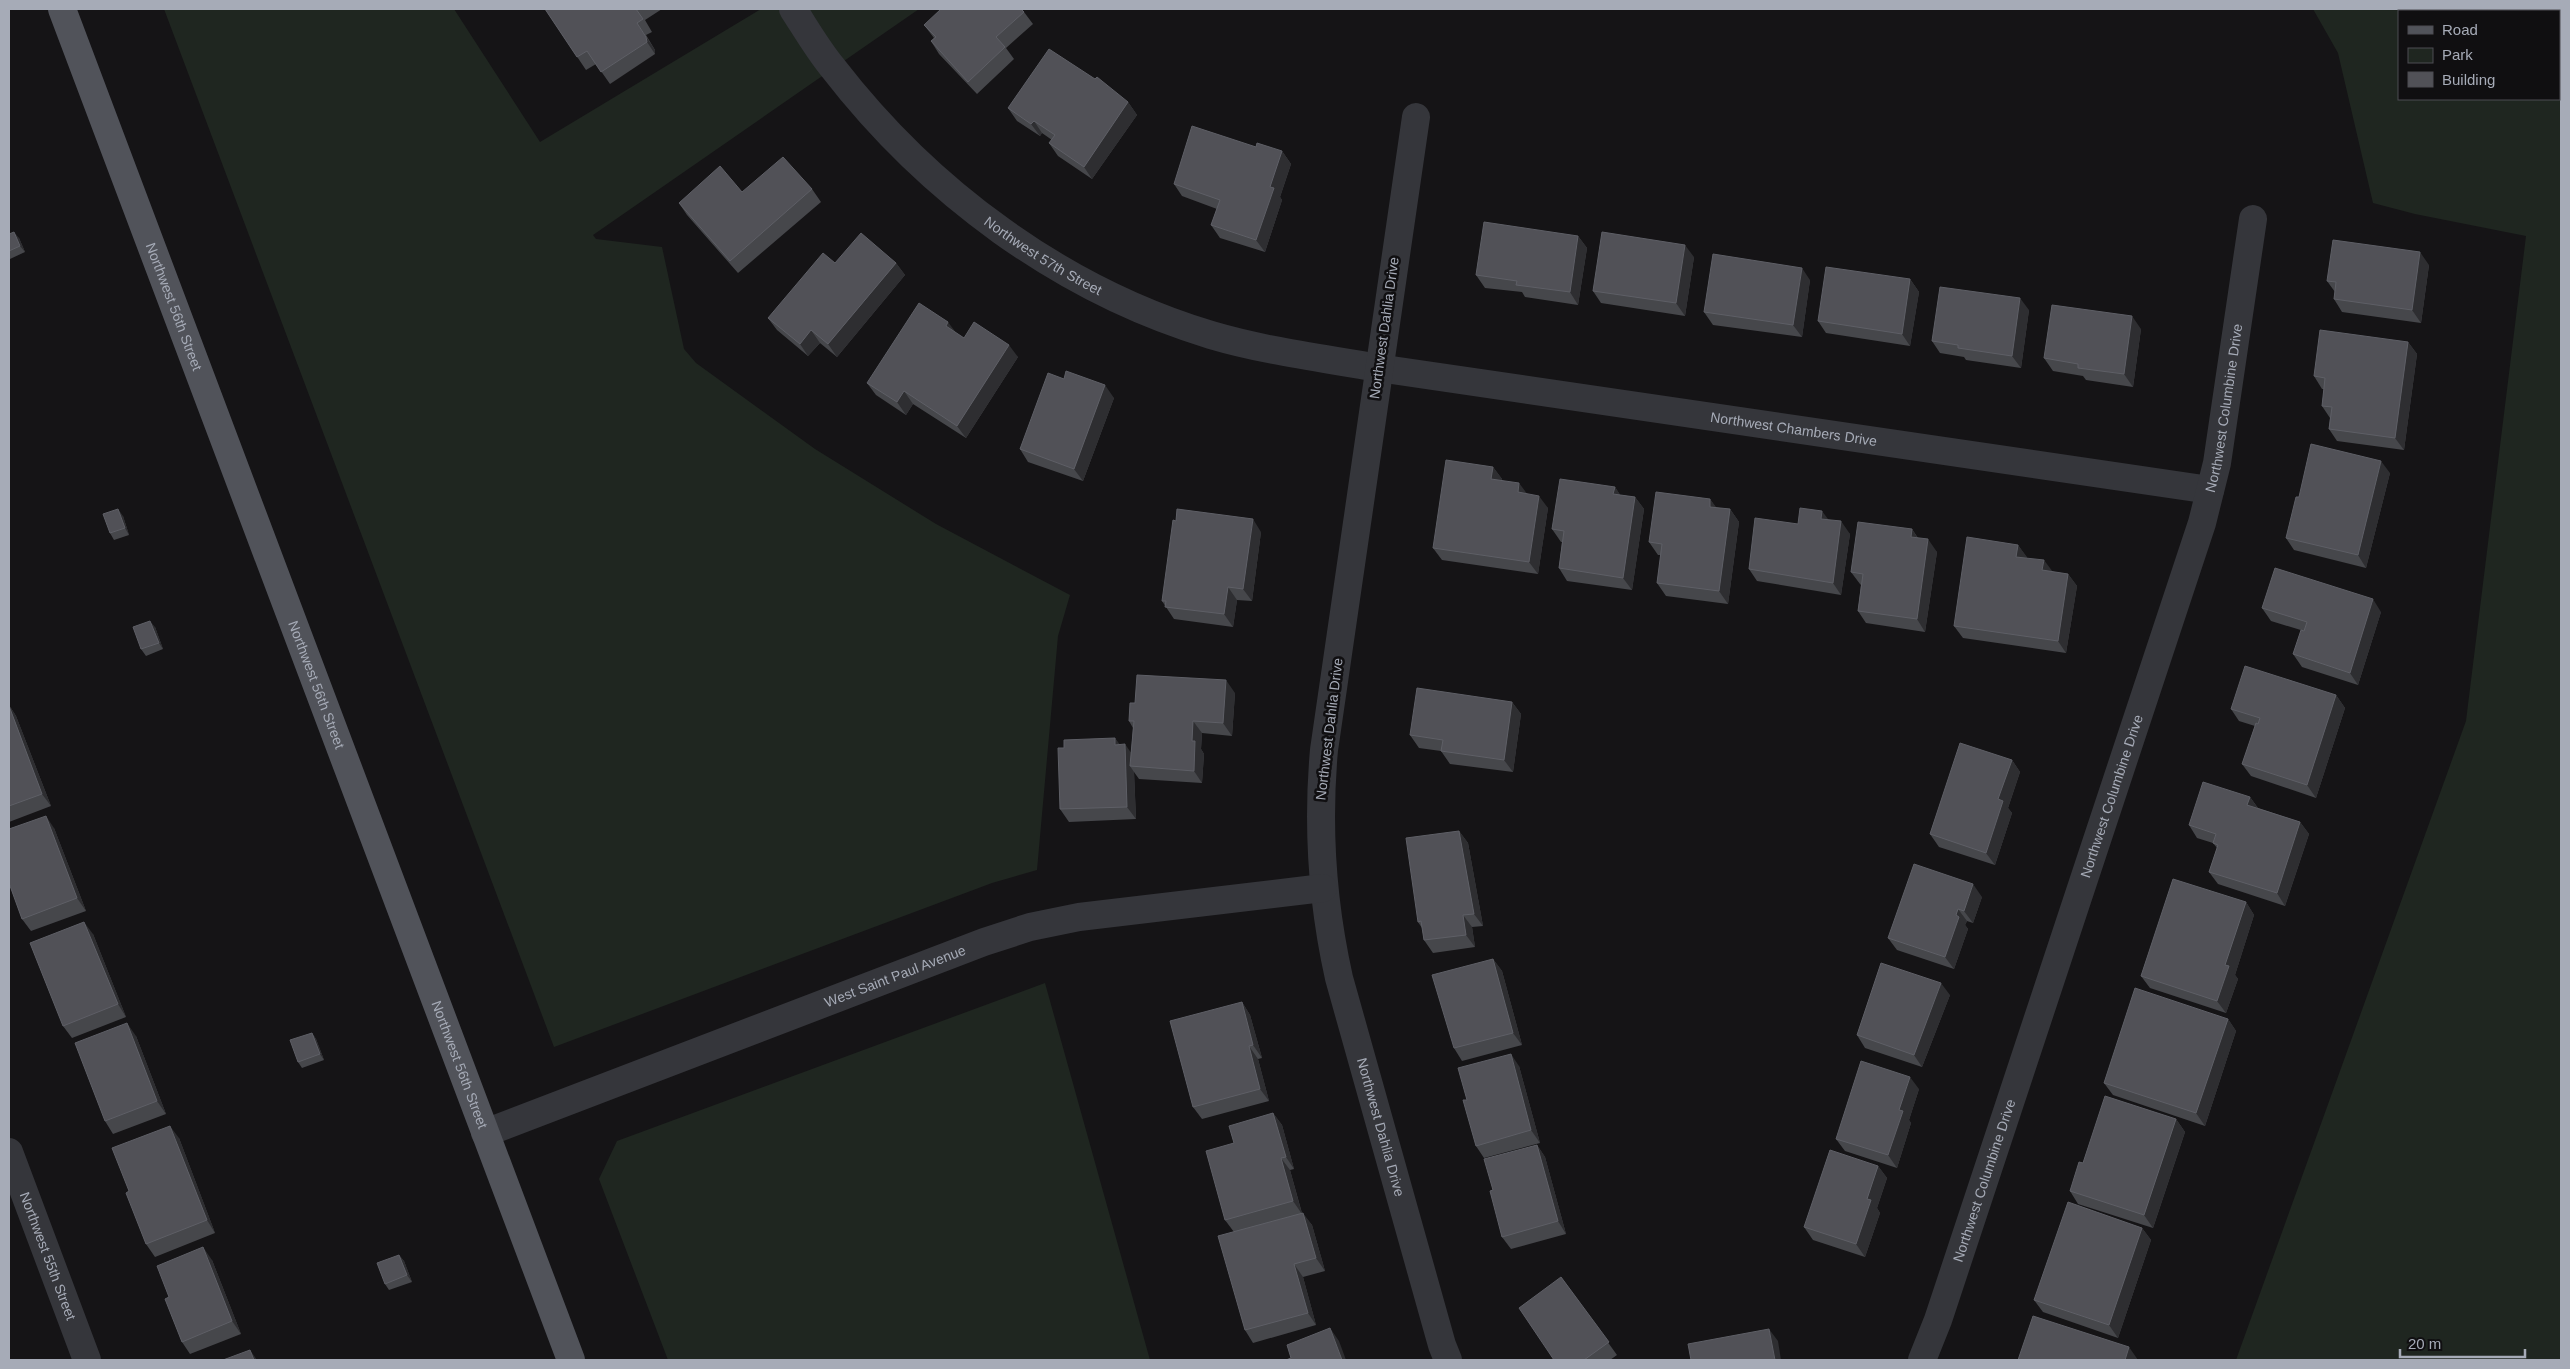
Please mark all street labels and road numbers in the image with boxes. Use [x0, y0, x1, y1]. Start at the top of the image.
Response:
street label: Northwest 57th Street [981, 213, 1105, 298]
street label: Northwest 56th Street [143, 240, 206, 373]
street label: Northwest Dahlia Drive [1366, 256, 1402, 400]
street label: Northwest Columbine Drive [2202, 322, 2245, 494]
street label: Northwest Chambers Drive [1709, 409, 1878, 449]
street label: Northwest 56th Street [285, 618, 348, 751]
street label: Northwest Dahlia Drive [1312, 657, 1346, 801]
street label: Northwest Columbine Drive [2077, 712, 2146, 880]
street label: West Saint Paul Avenue [822, 942, 968, 1010]
street label: Northwest 56th Street [428, 998, 491, 1131]
street label: Northwest Dahlia Drive [1354, 1056, 1408, 1199]
street label: Northwest Columbine Drive [1950, 1097, 2019, 1264]
street label: Northwest 55th Street [17, 1190, 79, 1322]

